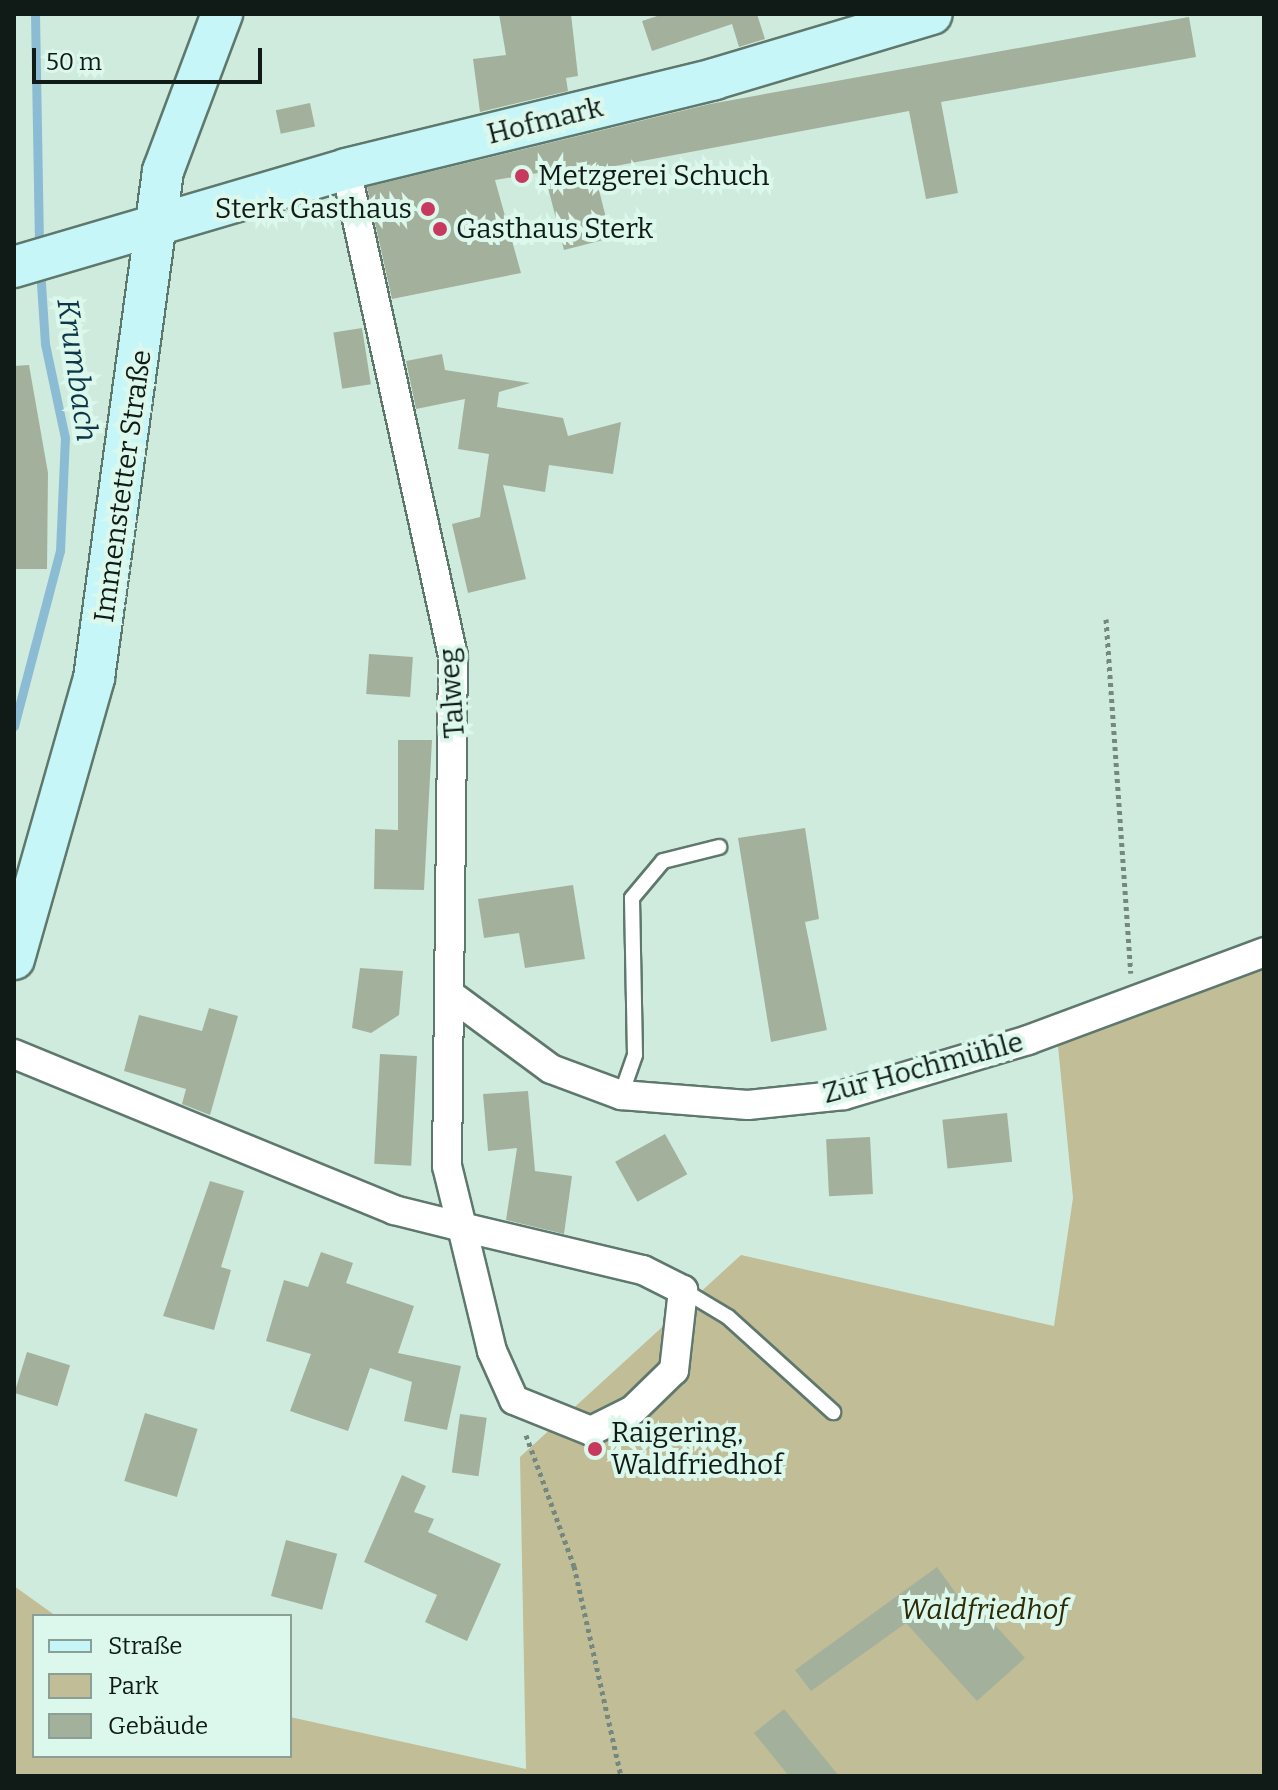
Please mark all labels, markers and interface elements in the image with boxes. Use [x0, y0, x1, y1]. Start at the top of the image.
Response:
scale bar [36, 32, 266, 82]
text: 50 m [46, 48, 102, 76]
street label: Hofmark [484, 90, 606, 152]
place label: Metzgerei Schuch [538, 159, 769, 193]
marker: Metzgerei Schuch [513, 167, 531, 185]
place label: Sterk Gasthaus [215, 192, 412, 226]
marker: Sterk Gasthaus [419, 200, 437, 218]
place label: Gasthaus Sterk [456, 212, 653, 246]
marker: Gasthaus Sterk [431, 220, 449, 238]
water label: Krumbach [49, 296, 105, 444]
street label: Immenstetter Straße [87, 348, 159, 624]
street label: Talweg [432, 647, 472, 739]
street label: Zur Hochmühle [819, 1025, 1027, 1111]
place label: Raigering, Waldfriedhof [611, 1416, 783, 1482]
marker: Raigering, Waldfriedhof [586, 1440, 604, 1458]
park label: Waldfriedhof [901, 1593, 1067, 1627]
legend [32, 1614, 292, 1758]
text: Straße [108, 1632, 182, 1660]
text: Park [108, 1672, 159, 1700]
text: Gebäude [108, 1712, 208, 1740]

